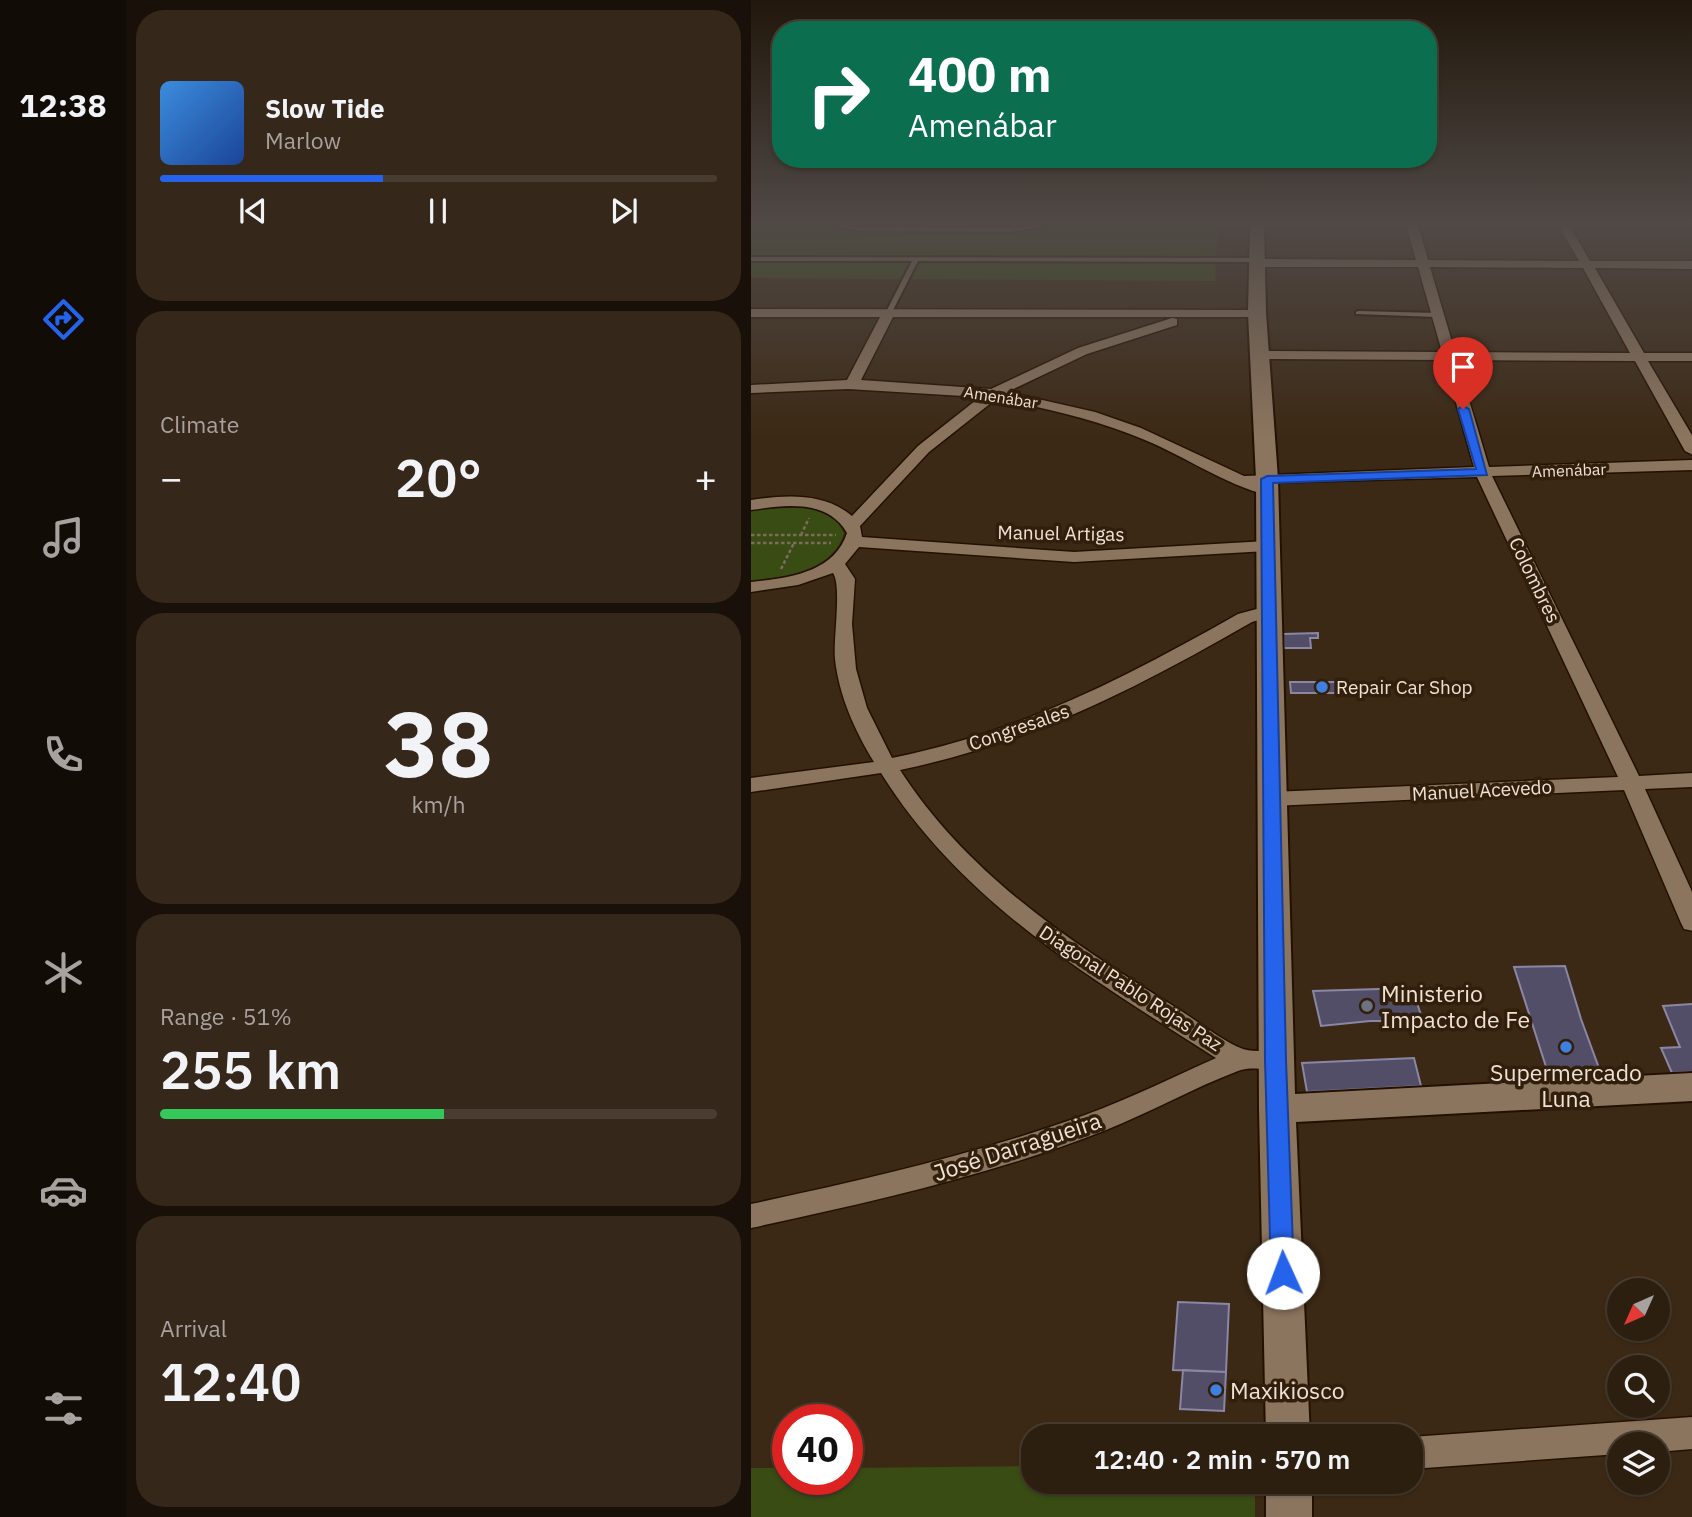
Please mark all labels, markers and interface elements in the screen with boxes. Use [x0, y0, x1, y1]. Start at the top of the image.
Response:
text: 400 m [908, 42, 1052, 105]
icon: right [793, 49, 884, 140]
text: 12:38 [19, 84, 107, 126]
text: Slow Tide [265, 91, 385, 125]
text: Amenábar [908, 104, 1057, 146]
text: Marlow [265, 125, 341, 155]
icon: previous [234, 192, 272, 230]
icon: pause [419, 192, 457, 230]
icon: next [605, 192, 643, 230]
icon: directions [39, 295, 88, 344]
pin [1433, 337, 1493, 409]
icon: arrive [1444, 348, 1482, 386]
street label: Amenábar [963, 381, 1039, 413]
text: Climate [160, 409, 239, 439]
text: 20° [395, 444, 482, 511]
text: − [160, 453, 183, 502]
text: + [694, 453, 717, 502]
street label: Amenábar [1532, 459, 1607, 481]
icon: music [39, 513, 88, 562]
street label: Manuel Artigas [997, 520, 1125, 546]
street label: Colombres [1504, 533, 1566, 627]
place label: Repair Car Shop [1336, 675, 1473, 699]
marker: Repair Car Shop [1314, 679, 1330, 695]
text: 38 [384, 684, 493, 802]
street label: Congresales [966, 699, 1072, 755]
icon: phone [39, 730, 88, 779]
street label: Manuel Acevedo [1411, 774, 1553, 806]
text: km/h [411, 789, 466, 819]
street label: Diagonal Pablo Rojas Paz [1035, 920, 1227, 1056]
icon: climate [39, 948, 88, 997]
place label: Ministerio Impacto de Fe [1381, 978, 1530, 1034]
marker: Ministerio Impacto de Fe [1359, 998, 1375, 1014]
text: Range · 51% [160, 1001, 292, 1031]
text: 255 km [160, 1036, 341, 1103]
marker: Supermercado Luna [1558, 1039, 1574, 1055]
place label: Supermercado Luna [1490, 1057, 1642, 1113]
street label: José Darragueira [929, 1105, 1105, 1187]
icon: car [39, 1166, 88, 1215]
position arrow [1246, 1236, 1320, 1310]
north arrow [1607, 1278, 1670, 1340]
map controls [1607, 1278, 1670, 1495]
text: Arrival [160, 1313, 227, 1343]
text: 12:40 [160, 1348, 301, 1415]
button: search [1607, 1355, 1670, 1418]
place label: Maxikiosco [1230, 1375, 1345, 1405]
marker: Maxikiosco [1208, 1382, 1224, 1398]
icon: filters [39, 1384, 88, 1433]
speed limit sign: 40 [772, 1404, 863, 1495]
button: layers [1607, 1432, 1670, 1495]
text: 12:40 · 2 min · 570 m [1094, 1442, 1350, 1476]

